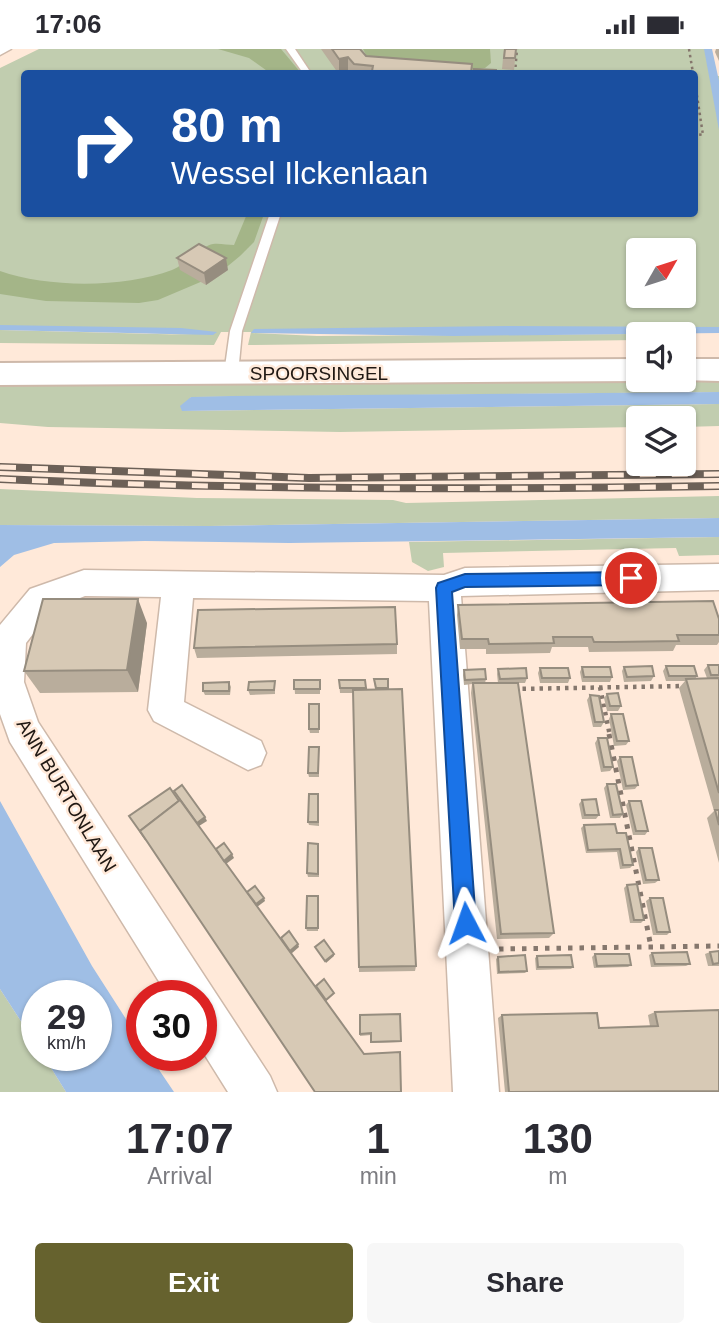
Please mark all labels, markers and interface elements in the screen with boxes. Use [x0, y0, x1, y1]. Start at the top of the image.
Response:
text: 17:06 [35, 9, 102, 39]
icon: right [56, 98, 147, 189]
text: 80 m [171, 98, 283, 152]
text: Wessel Ilckenlaan [171, 155, 428, 191]
north arrow [626, 238, 696, 308]
map controls [626, 238, 696, 476]
button: sound [626, 322, 696, 392]
street label: SPOORSINGEL [250, 363, 388, 384]
button: layers [626, 406, 696, 476]
pin [601, 548, 661, 608]
icon: arrive [612, 559, 650, 597]
street label: ANN BURTONLAAN [13, 715, 121, 875]
position arrow [429, 886, 503, 960]
speed limit sign: 30 [126, 980, 217, 1071]
text: 29 [47, 997, 86, 1036]
text: km/h [47, 1033, 86, 1053]
text: 17:07 [126, 1115, 234, 1162]
text: 1 [366, 1115, 390, 1162]
text: 130 [523, 1115, 593, 1162]
text: Arrival [147, 1163, 212, 1189]
text: min [360, 1163, 397, 1189]
text: m [548, 1163, 567, 1189]
button: Exit [35, 1243, 353, 1323]
button: Share [367, 1243, 684, 1323]

